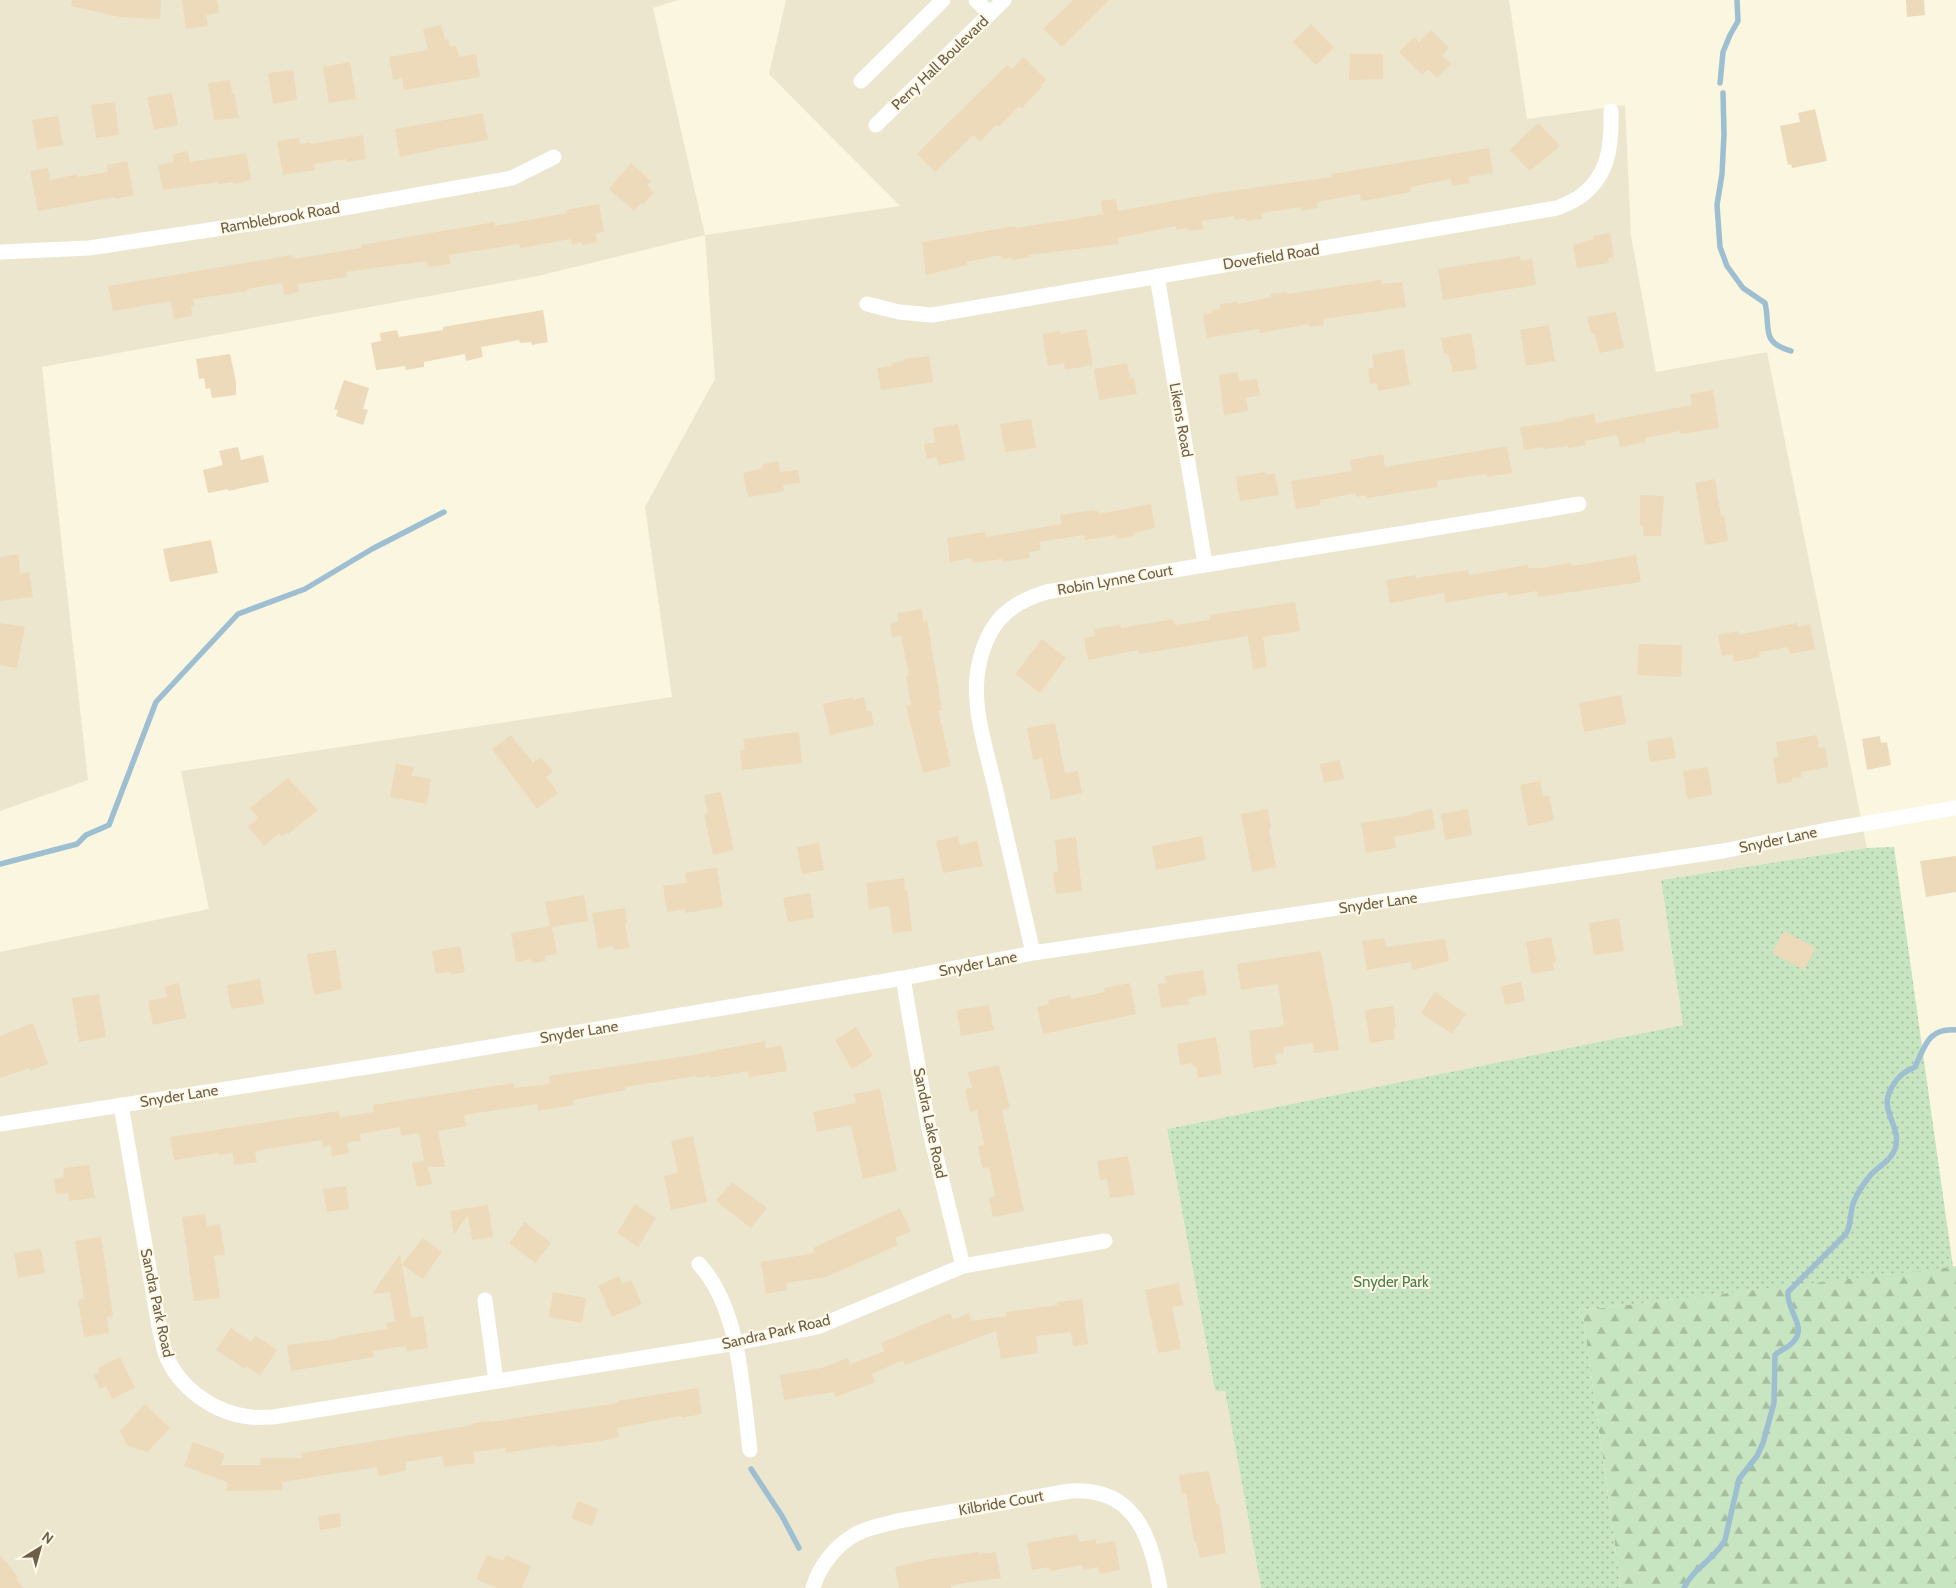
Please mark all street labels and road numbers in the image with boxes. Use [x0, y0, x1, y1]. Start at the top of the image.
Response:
street label: Perry Hall Boulevard [888, 12, 992, 114]
street label: Ramblebrook Road [219, 199, 341, 237]
street label: Dovefield Road [1221, 240, 1321, 274]
street label: Likens Road [1166, 381, 1196, 459]
street label: Robin Lynne Court [1056, 561, 1174, 599]
street label: Snyder Lane [1737, 823, 1819, 857]
street label: Snyder Lane [1338, 889, 1419, 917]
street label: Snyder Lane [937, 948, 1019, 980]
street label: Snyder Lane [538, 1017, 620, 1047]
street label: Sandra Lake Road [909, 1066, 951, 1180]
street label: Snyder Lane [138, 1081, 220, 1111]
street label: Sandra Park Road [137, 1247, 177, 1359]
street label: Sandra Park Road [720, 1311, 832, 1353]
street label: Kilbride Court [957, 1487, 1045, 1519]

